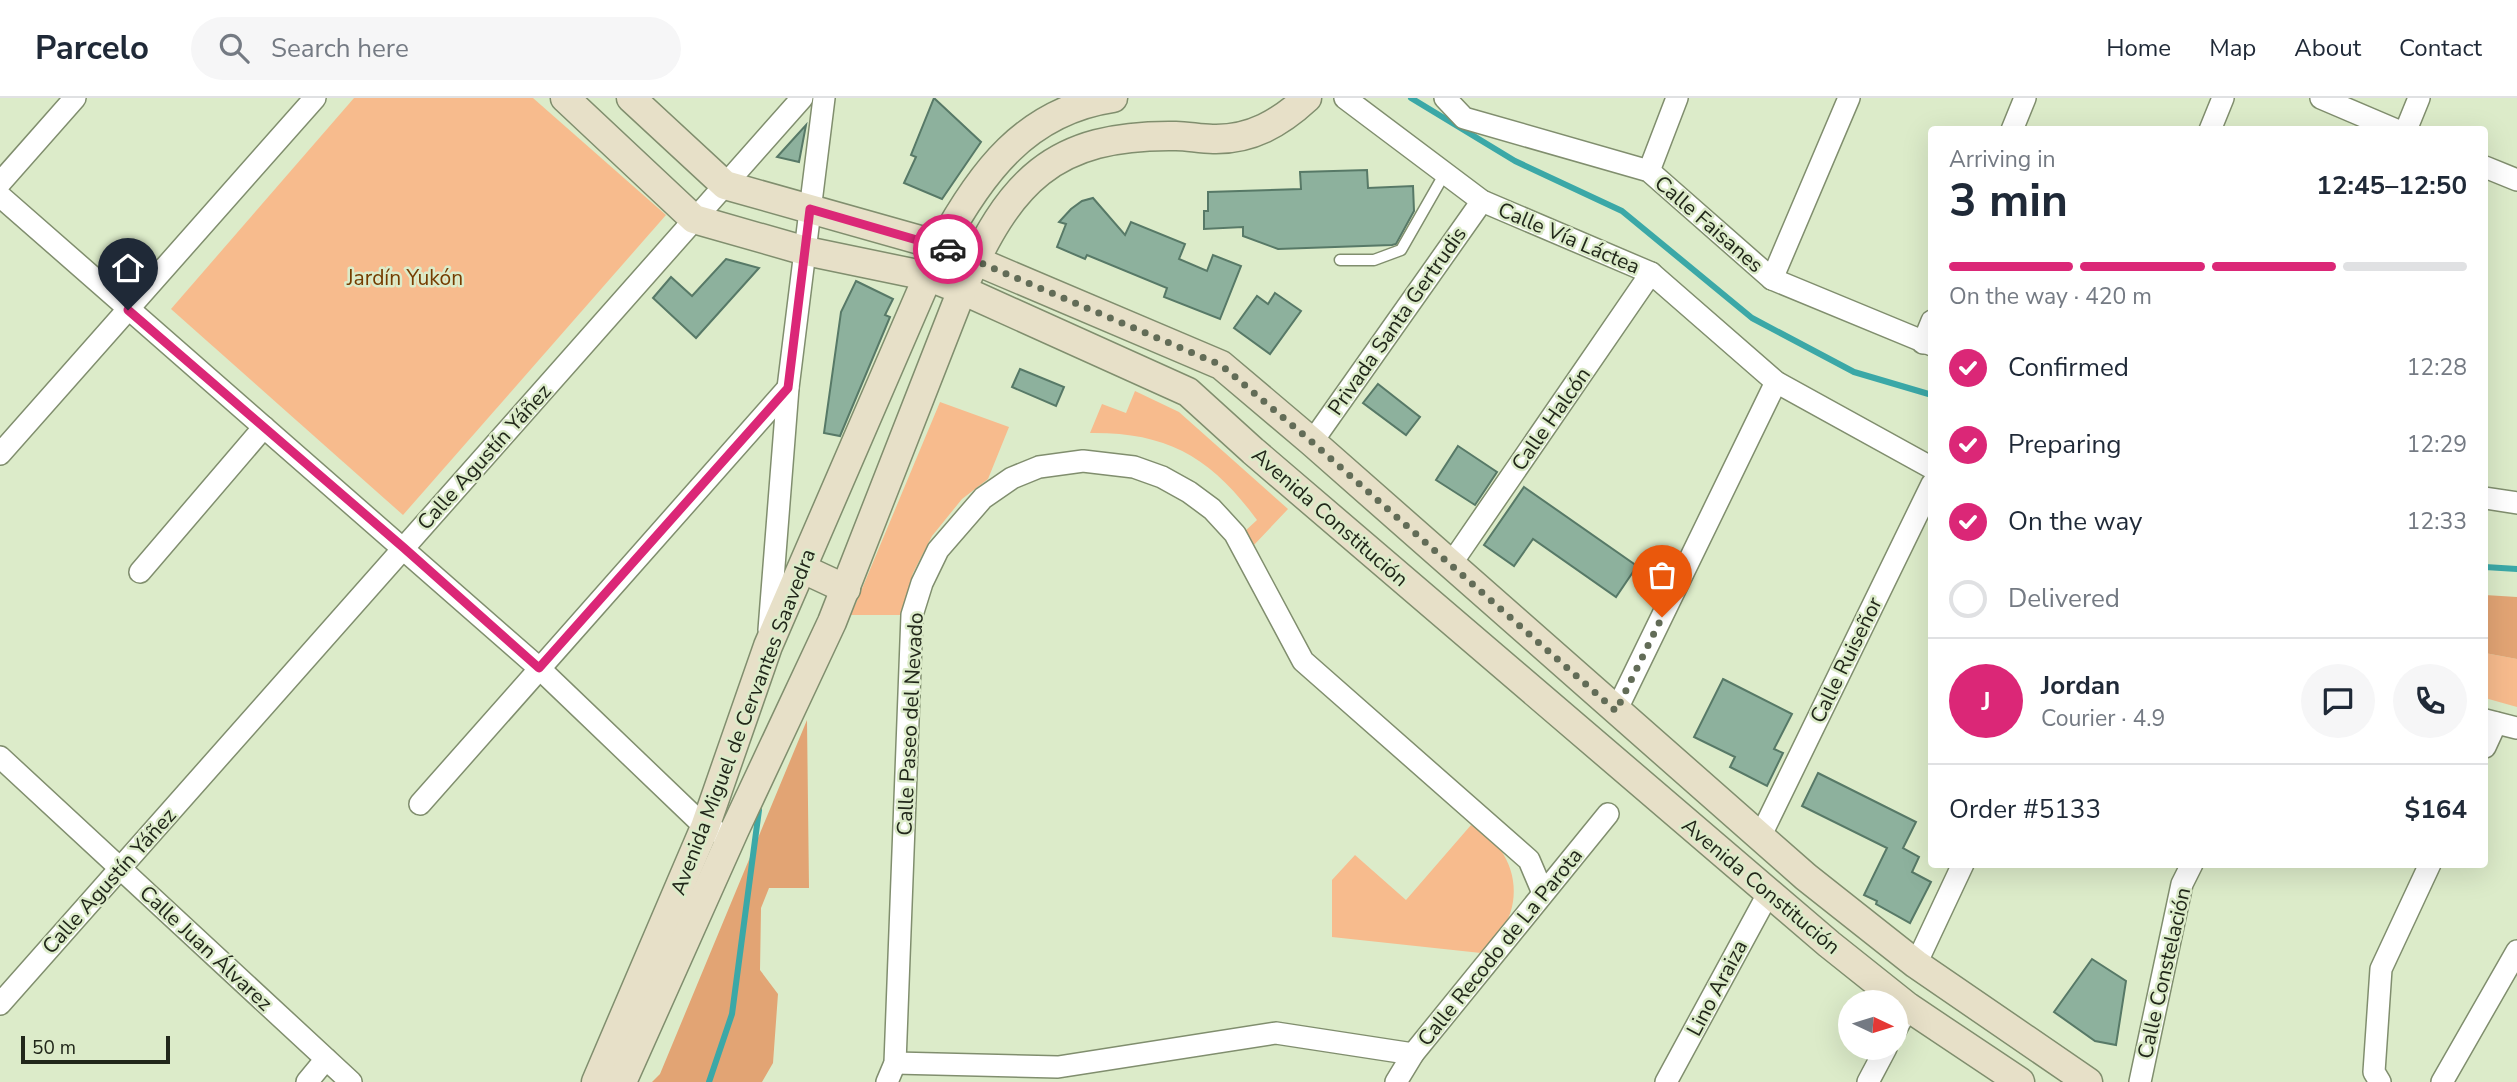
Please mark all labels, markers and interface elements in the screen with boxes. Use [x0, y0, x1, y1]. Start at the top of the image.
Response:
search box [191, 17, 681, 80]
text: Parcelo [35, 26, 149, 71]
icon: search [215, 29, 253, 67]
text: Search here [271, 31, 409, 66]
text: Home [2106, 32, 2171, 64]
text: Map [2209, 32, 2256, 64]
text: About [2294, 32, 2361, 64]
text: Contact [2399, 32, 2482, 64]
text: Arriving in [1949, 144, 2056, 175]
text: 12:45–12:50 [2316, 168, 2467, 203]
street label: Calle Faisanes [1649, 169, 1769, 279]
text: 3 min [1949, 169, 2068, 232]
street label: Calle Vía Láctea [1494, 196, 1644, 280]
courier [913, 214, 983, 284]
street label: Privada Santa Gertrudis [1321, 221, 1473, 421]
icon: car [929, 230, 967, 268]
pin [98, 238, 158, 310]
icon: home [109, 249, 147, 287]
park label: Jardín Yukón [346, 264, 463, 292]
text: On the way · 420 m [1949, 281, 2152, 312]
icon: check [1949, 349, 1987, 387]
text: Confirmed [2008, 350, 2129, 385]
text: 12:28 [2407, 352, 2467, 383]
street label: Calle Halcón [1505, 362, 1597, 476]
street label: Calle Agustín Yáñez [411, 378, 557, 536]
icon: check [1949, 426, 1987, 464]
text: Preparing [2008, 427, 2121, 462]
text: 12:29 [2407, 429, 2467, 460]
street label: Avenida Constitución [1246, 441, 1414, 593]
icon: check [1949, 503, 1987, 541]
text: On the way [2008, 504, 2142, 539]
text: 12:33 [2407, 506, 2467, 537]
street label: Avenida Miguel de Cervantes Saavedra [664, 545, 822, 899]
pin [1632, 545, 1692, 617]
icon: bag [1643, 556, 1681, 594]
text: Delivered [2008, 581, 2120, 616]
street label: Calle Ruiseñor [1803, 592, 1889, 728]
street label: Calle Paseo del Nevado [890, 612, 930, 836]
button: chat [2301, 664, 2375, 738]
button: phone [2393, 664, 2467, 738]
text: Jordan [2041, 668, 2120, 703]
text: J [1981, 684, 1991, 719]
text: Courier · 4.9 [2041, 703, 2165, 734]
text: Order #5133 [1949, 792, 2101, 827]
text: $164 [2405, 792, 2467, 827]
street label: Calle Agustín Yáñez [36, 802, 182, 960]
street label: Avenida Constitución [1676, 811, 1846, 961]
street label: Calle Recodo de La Parota [1411, 842, 1589, 1052]
street label: Calle Juan Álvarez [134, 879, 279, 1017]
street label: Calle Constelación [2131, 885, 2197, 1061]
street label: Lino Araiza [1680, 935, 1754, 1041]
north arrow [1838, 990, 1908, 1060]
map controls [1838, 990, 1908, 1060]
scale bar [21, 1033, 170, 1065]
text: 50 m [32, 1035, 76, 1061]

